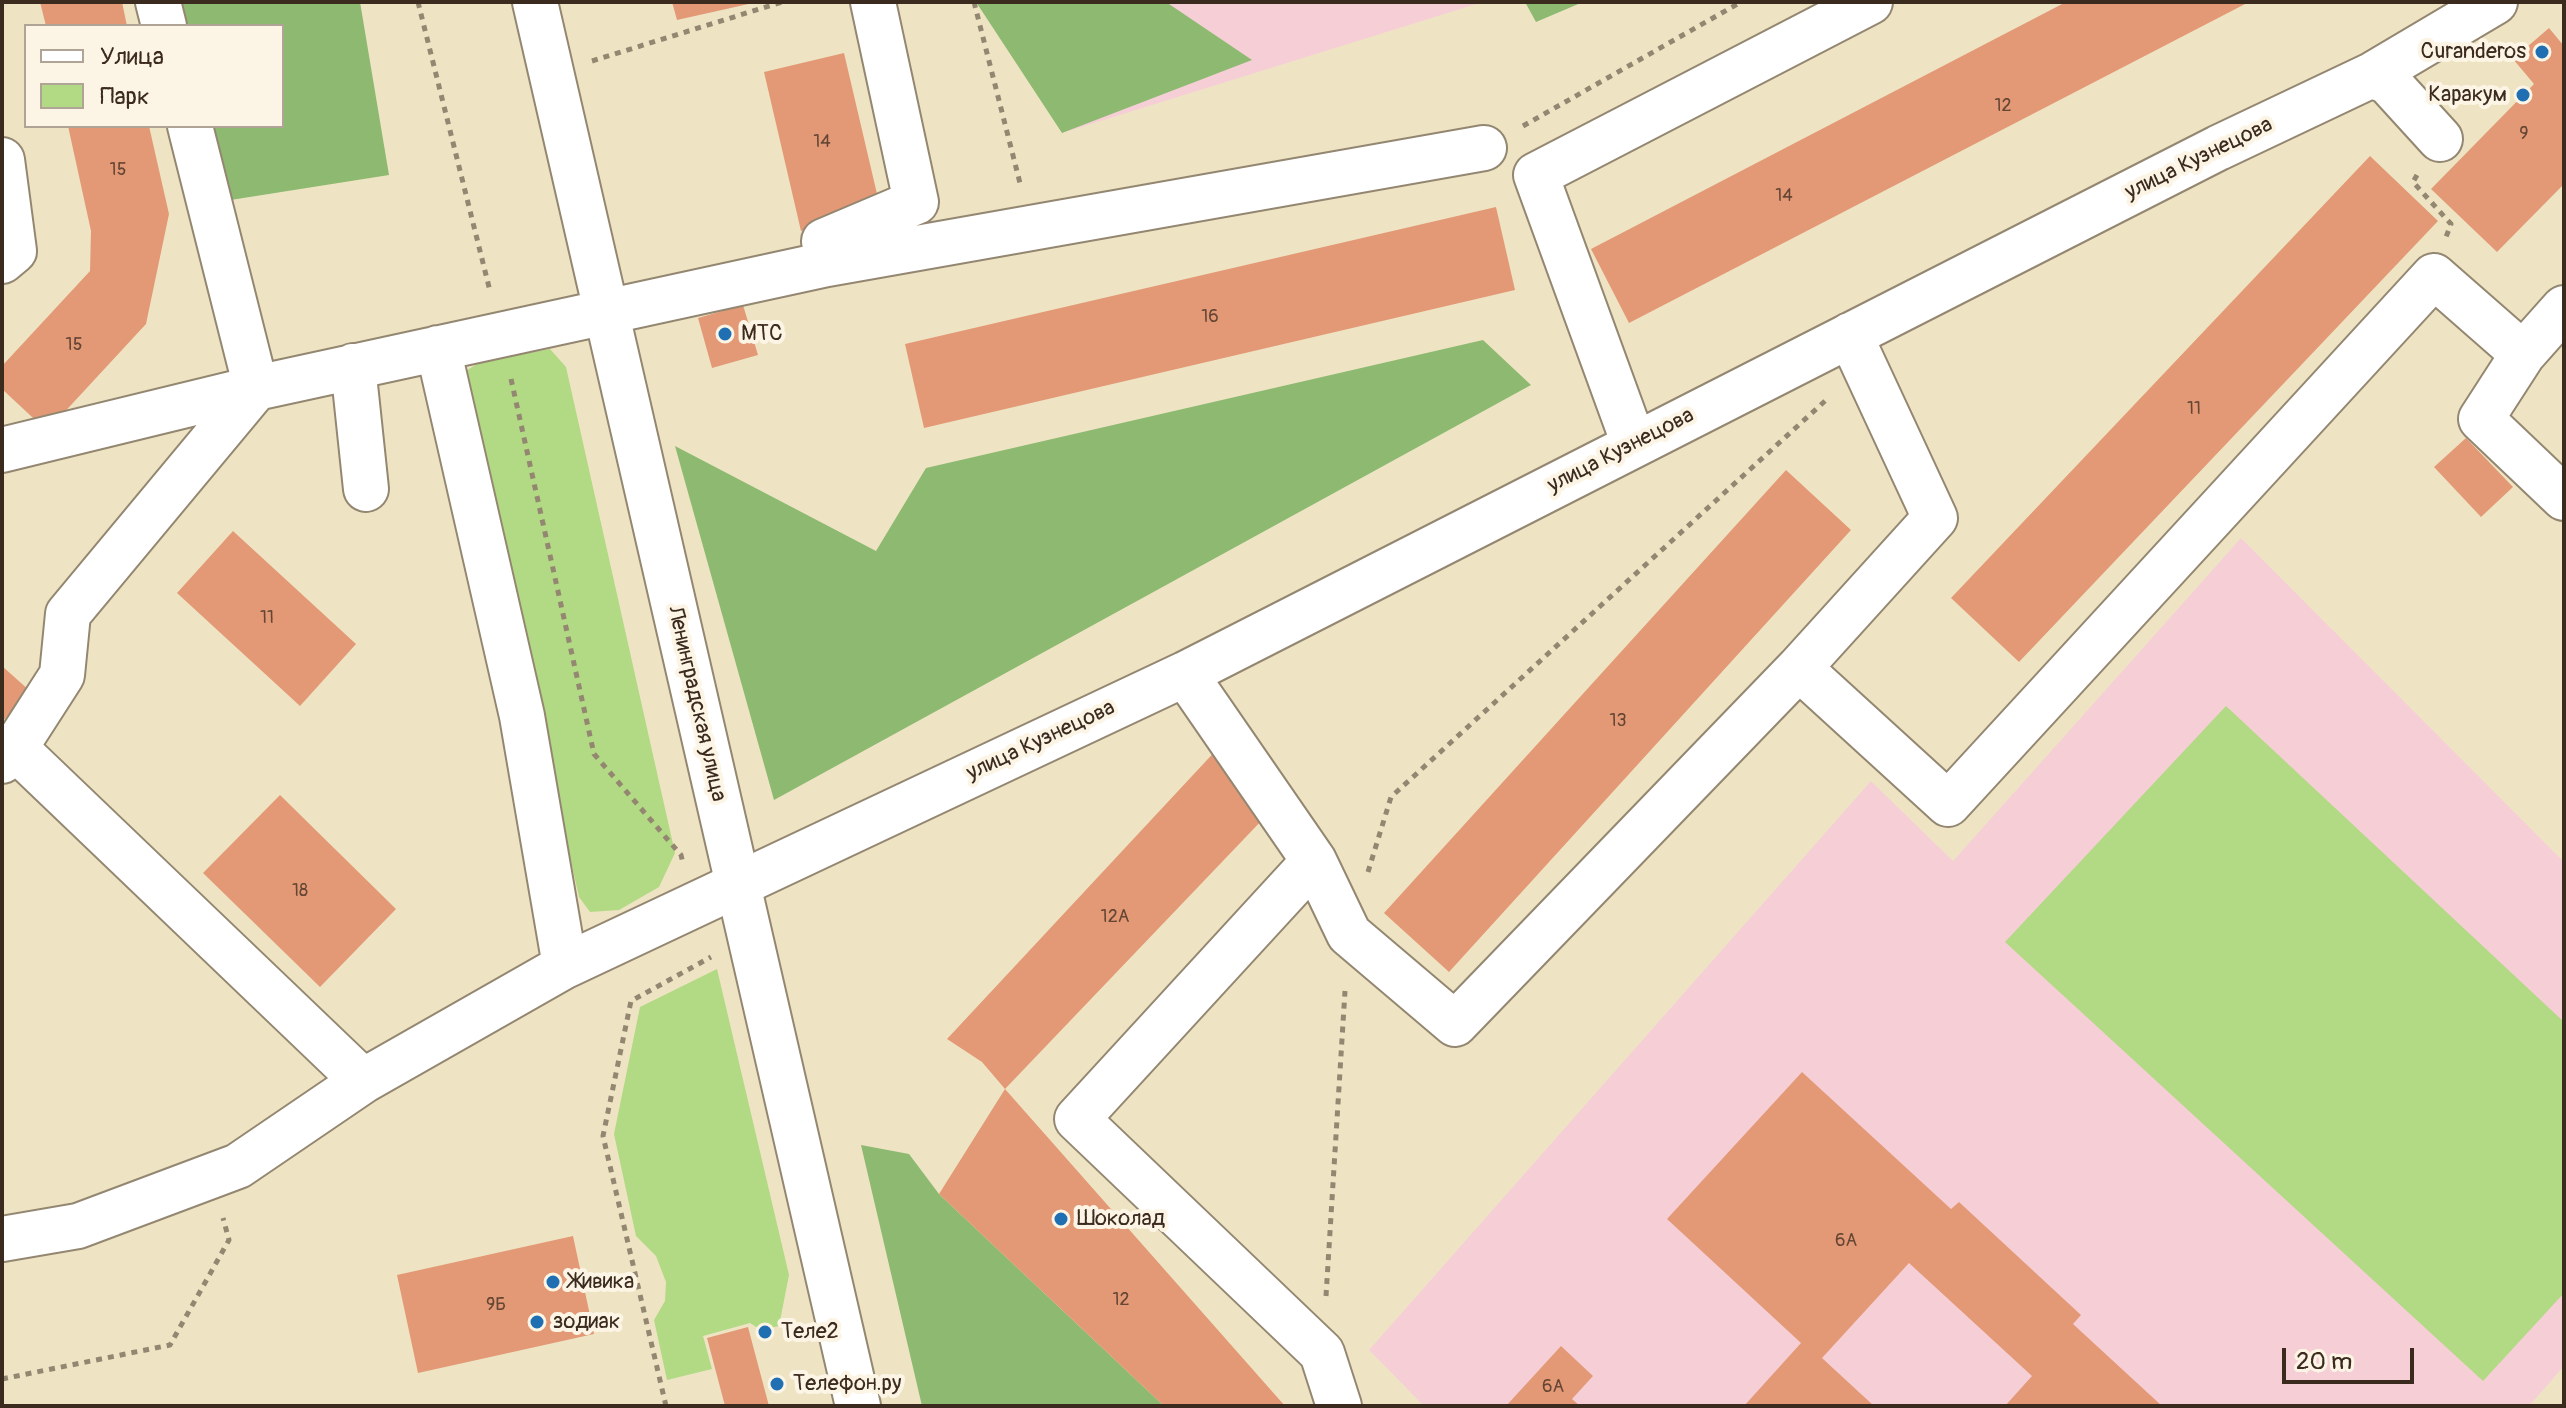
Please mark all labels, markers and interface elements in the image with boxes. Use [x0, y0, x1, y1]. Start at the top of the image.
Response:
legend [24, 24, 284, 128]
place label: Curanderos [2421, 39, 2526, 65]
text: Улица [100, 42, 164, 71]
marker: Curanderos [2533, 43, 2551, 61]
text: Парк [100, 82, 149, 111]
place label: Каракум [2428, 82, 2507, 108]
marker: Каракум [2514, 86, 2532, 104]
house number: 12 [1994, 95, 2012, 117]
street label: улица Кузнецова [2121, 112, 2277, 206]
house number: 9 [2519, 123, 2529, 145]
house number: 14 [813, 131, 831, 153]
house number: 15 [110, 159, 126, 181]
house number: 14 [1775, 185, 1793, 207]
house number: 16 [1201, 306, 1219, 328]
place label: МТС [741, 321, 783, 347]
marker: МТС [716, 325, 734, 343]
house number: 15 [66, 334, 82, 356]
house number: 11 [2187, 398, 2201, 420]
street label: улица Кузнецова [1543, 403, 1699, 499]
street label: Ленинградская улица [661, 604, 731, 804]
house number: 11 [260, 607, 274, 629]
street label: улица Кузнецова [963, 695, 1119, 787]
house number: 13 [1609, 710, 1627, 732]
house number: 18 [292, 880, 308, 902]
house number: 12А [1101, 906, 1129, 928]
place label: Шоколад [1077, 1206, 1165, 1232]
marker: Шоколад [1052, 1210, 1070, 1228]
house number: 6А [1835, 1230, 1857, 1252]
place label: Живика [569, 1269, 634, 1295]
marker: Живика [544, 1273, 562, 1291]
house number: 12 [1112, 1289, 1130, 1311]
house number: 9Б [486, 1294, 506, 1316]
place label: зодиак [553, 1309, 620, 1335]
marker: зодиак [528, 1313, 546, 1331]
place label: Теле2 [781, 1319, 839, 1345]
marker: Теле2 [756, 1323, 774, 1341]
scale bar [2286, 1332, 2418, 1382]
text: 20 m [2296, 1347, 2352, 1376]
place label: Телефон.ру [793, 1371, 901, 1397]
marker: Телефон.ру [768, 1375, 786, 1393]
house number: 6А [1542, 1376, 1564, 1398]

